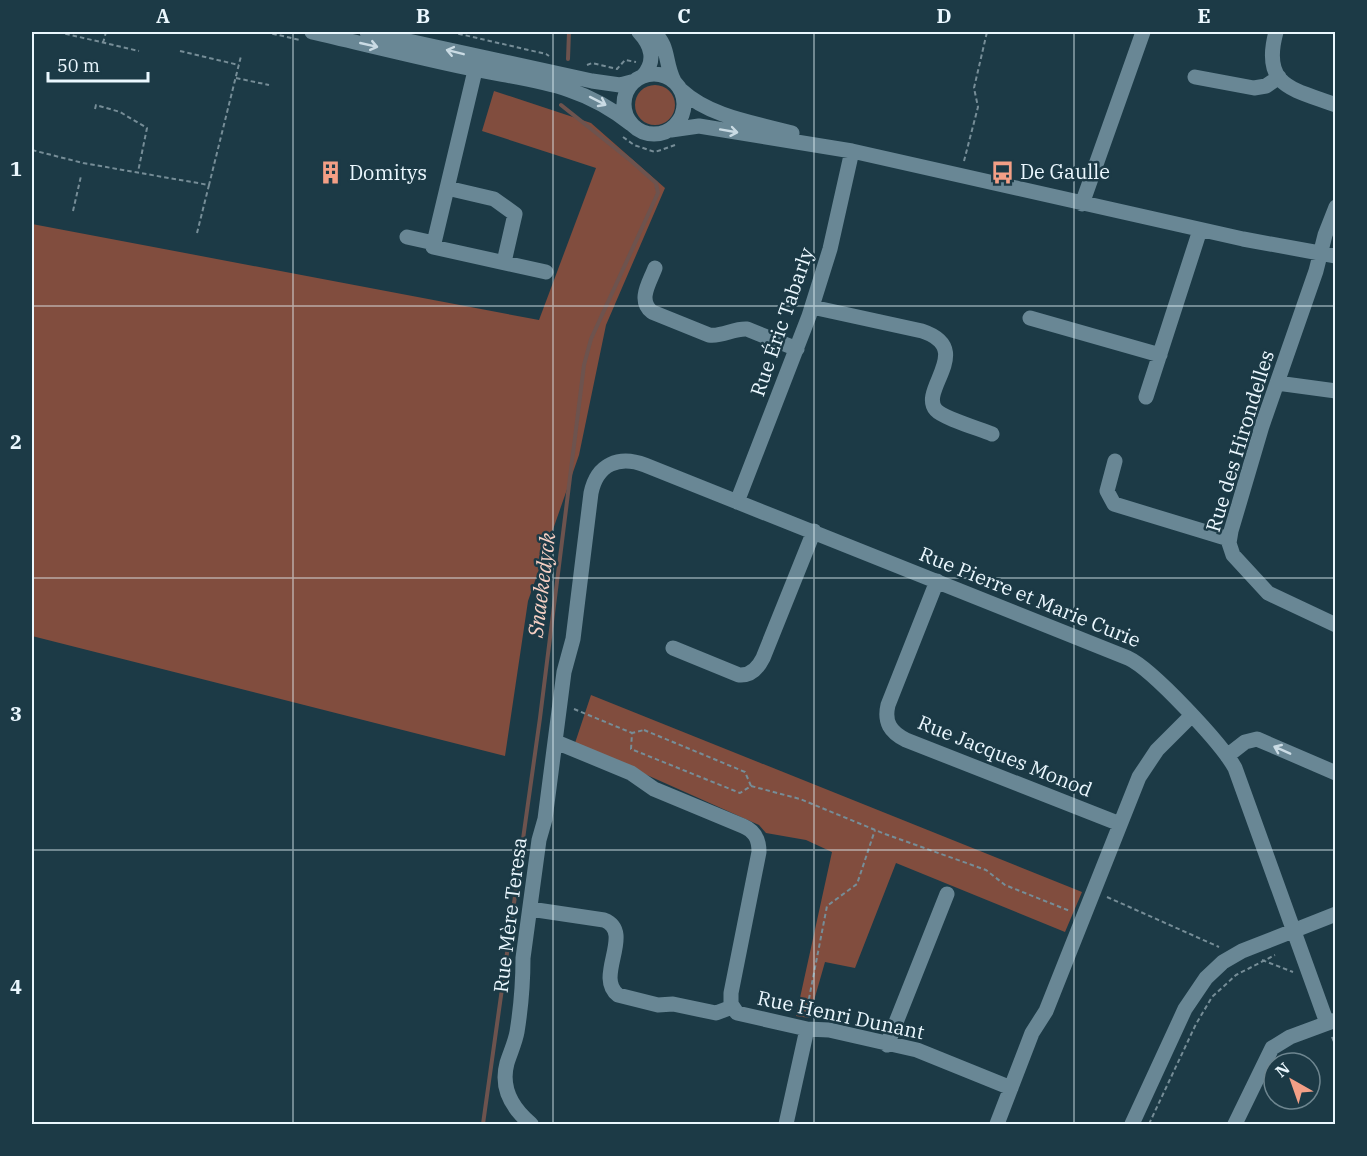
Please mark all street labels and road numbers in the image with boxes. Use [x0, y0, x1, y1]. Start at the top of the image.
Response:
street label: Rue Éric Tabarly [743, 244, 820, 400]
street label: Rue des Hirondelles [1199, 347, 1280, 535]
street label: Rue Pierre et Marie Curie [916, 540, 1145, 653]
street label: Rue Jacques Monod [914, 708, 1096, 803]
street label: Rue Mère Teresa [487, 836, 532, 994]
street label: Rue Henri Dunant [755, 984, 927, 1045]

